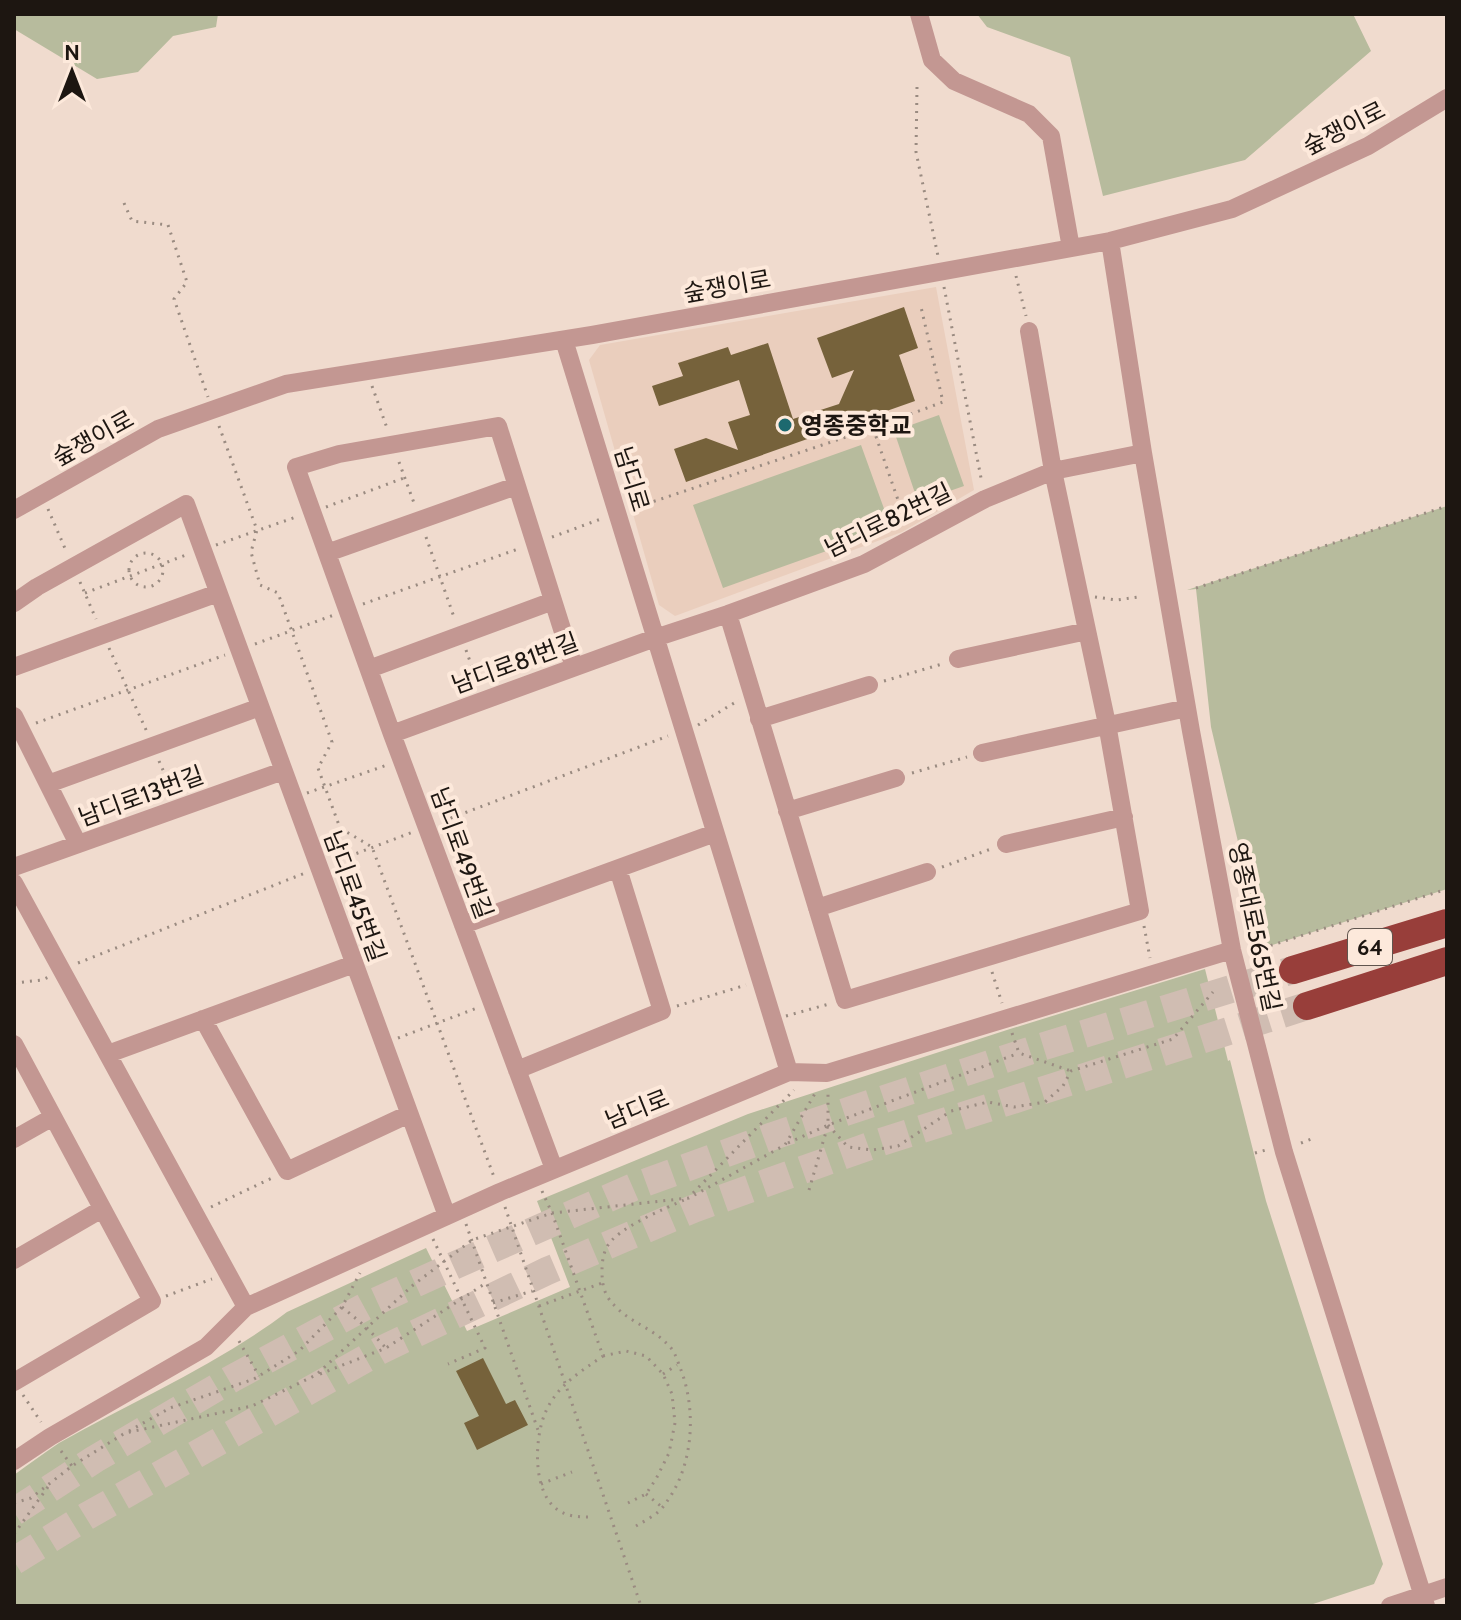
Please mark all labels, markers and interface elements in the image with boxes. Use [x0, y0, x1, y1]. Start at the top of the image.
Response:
north arrow [32, 32, 112, 112]
text: N [64, 39, 80, 66]
street label: 숲쟁이로 [1298, 95, 1390, 161]
street label: 숲쟁이로 [681, 264, 773, 308]
street label: 숲쟁이로 [47, 404, 139, 472]
place label: 영종중학교 [801, 411, 911, 440]
marker: 영종중학교 [776, 416, 794, 434]
street label: 남디로 [608, 443, 656, 515]
street label: 남디로82번길 [820, 477, 956, 563]
street label: 남디로81번길 [448, 627, 582, 699]
street label: 남디로13번길 [74, 760, 208, 832]
street label: 남디로49번길 [425, 783, 499, 923]
street label: 남디로45번길 [318, 827, 392, 965]
street label: 영종대로565번길 [1223, 840, 1287, 1014]
road number: 64 [1348, 929, 1392, 965]
street label: 남디로 [601, 1083, 673, 1135]

